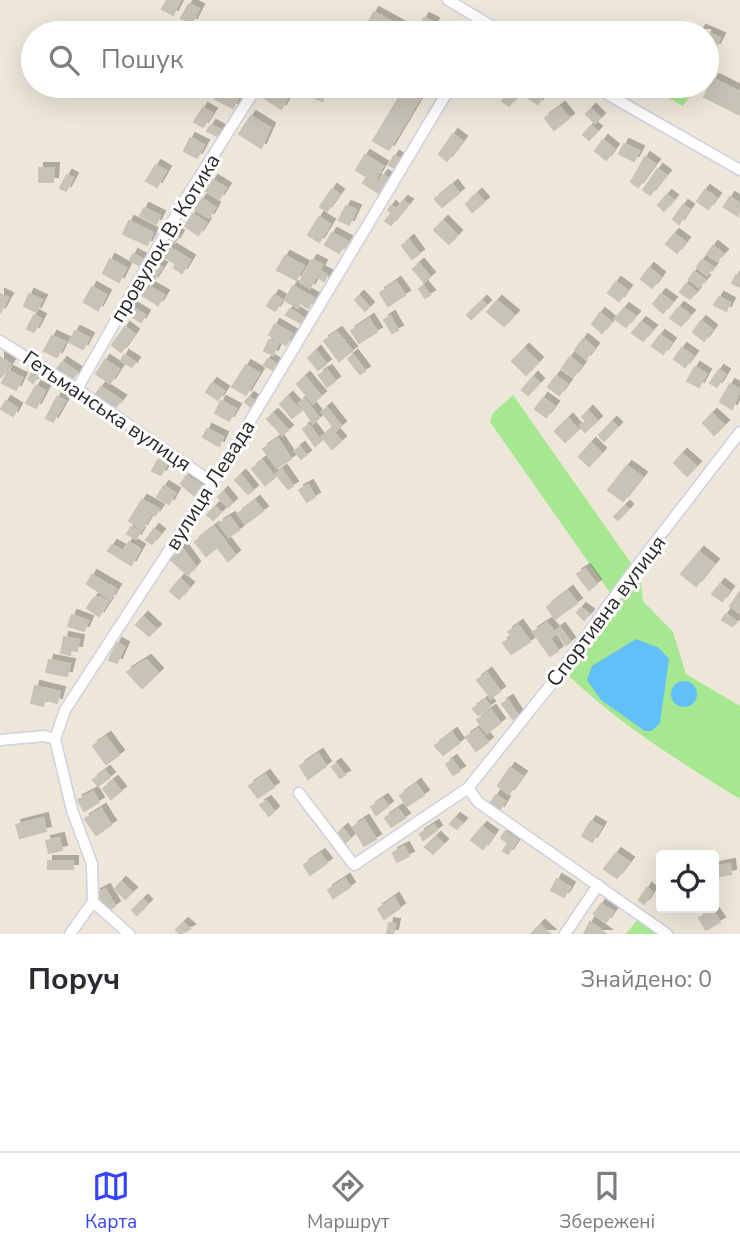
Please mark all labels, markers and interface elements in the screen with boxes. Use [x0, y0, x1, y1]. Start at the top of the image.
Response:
search box [21, 21, 719, 98]
icon: search [45, 41, 83, 79]
text: Пошук [101, 42, 183, 77]
street label: провулок В. Котика [104, 148, 226, 328]
street label: Гетьманська вулиця [17, 344, 197, 478]
street label: вулиця Левада [159, 414, 261, 556]
street label: Спортивна вулиця [540, 530, 672, 692]
map controls [656, 850, 719, 913]
button: locate [656, 850, 719, 913]
text: Поруч [28, 959, 120, 1000]
text: Знайдено: 0 [580, 964, 712, 995]
tab: Карта [85, 1167, 137, 1235]
tab: Маршрут [307, 1167, 390, 1235]
tab: Збережені [559, 1167, 655, 1235]

